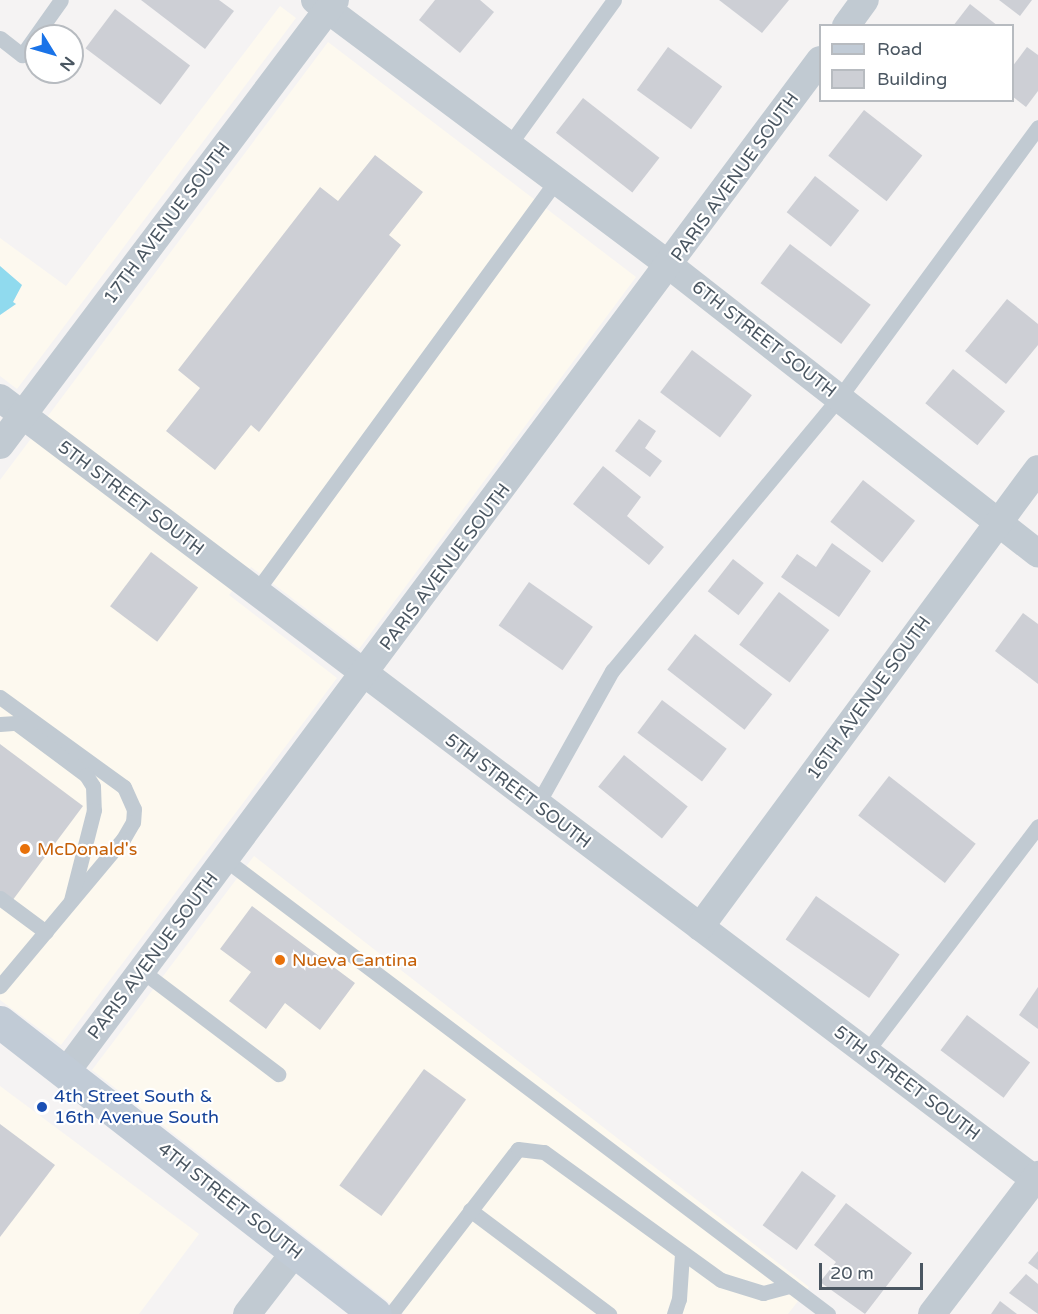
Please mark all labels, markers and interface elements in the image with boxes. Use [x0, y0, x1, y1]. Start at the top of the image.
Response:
north arrow [24, 24, 84, 84]
legend [819, 24, 1014, 102]
text: Road [877, 38, 922, 60]
text: N [55, 52, 79, 75]
text: Building [877, 68, 947, 90]
street label: PARIS AVENUE SOUTH [667, 88, 803, 266]
street label: 17TH AVENUE SOUTH [99, 138, 235, 308]
street label: 6TH STREET SOUTH [688, 276, 840, 402]
street label: 5TH STREET SOUTH [54, 436, 208, 560]
street label: PARIS AVENUE SOUTH [375, 479, 515, 655]
street label: 16TH AVENUE SOUTH [802, 612, 936, 784]
street label: 5TH STREET SOUTH [441, 729, 595, 853]
place label: McDonald's [37, 838, 137, 860]
marker: McDonald's [18, 842, 32, 856]
street label: PARIS AVENUE SOUTH [83, 868, 223, 1044]
place label: Nueva Cantina [292, 949, 417, 971]
marker: Nueva Cantina [273, 953, 287, 967]
street label: 5TH STREET SOUTH [830, 1021, 984, 1145]
place label: 4th Street South & 16th Avenue South [54, 1086, 219, 1128]
marker: 4th Street South & 16th Avenue South [35, 1100, 49, 1114]
street label: 4TH STREET SOUTH [154, 1138, 306, 1264]
scale bar [822, 1251, 926, 1289]
text: 20 m [830, 1262, 874, 1284]

